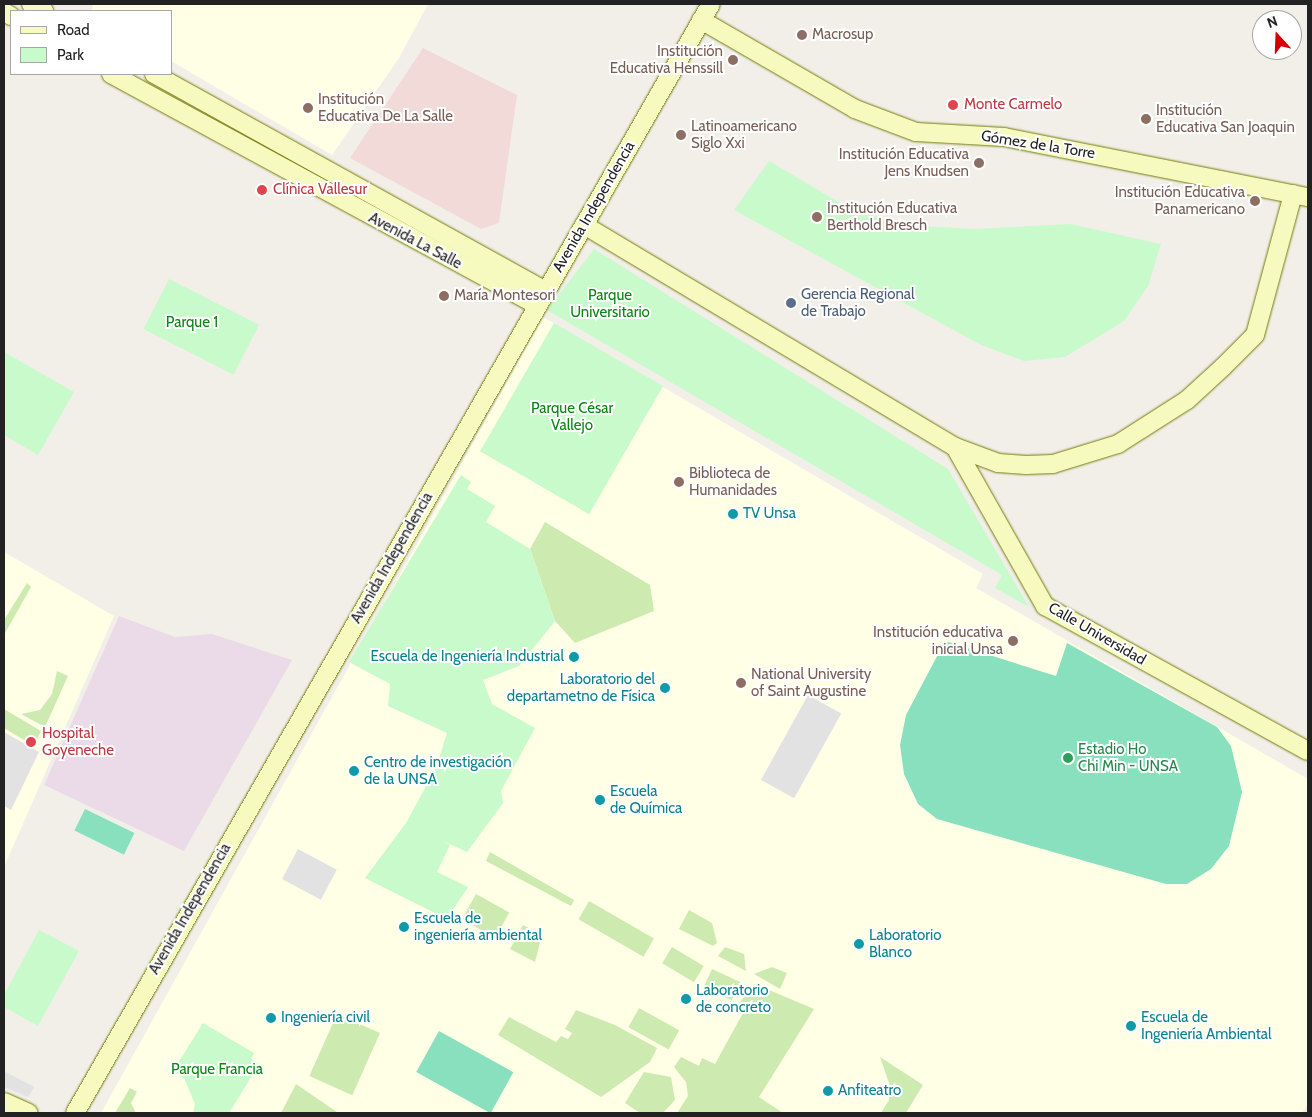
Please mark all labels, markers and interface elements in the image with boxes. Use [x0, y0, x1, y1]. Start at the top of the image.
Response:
legend [10, 10, 172, 75]
north arrow [1252, 10, 1302, 60]
text: N [1264, 12, 1280, 32]
text: Road [57, 21, 90, 39]
place label: Macrosup [812, 26, 873, 44]
marker: Macrosup [796, 29, 808, 41]
place label: Institución Educativa Henssill [610, 42, 723, 77]
text: Park [57, 46, 84, 64]
marker: Institución Educativa Henssill [727, 54, 739, 66]
place label: Institución Educativa De La Salle [318, 90, 453, 125]
place label: Monte Carmelo [964, 96, 1062, 114]
marker: Monte Carmelo [946, 98, 960, 112]
place label: Institución Educativa San Joaquin [1156, 101, 1295, 136]
marker: Institución Educativa De La Salle [302, 102, 314, 114]
marker: Institución Educativa San Joaquin [1140, 113, 1152, 125]
place label: Latinoamericano Siglo Xxi [691, 117, 797, 152]
street label: Gómez de la Torre [980, 127, 1096, 163]
marker: Latinoamericano Siglo Xxi [675, 129, 687, 141]
street label: Avenida Independencia [549, 138, 639, 276]
place label: Institución Educativa Jens Knudsen [839, 145, 969, 180]
marker: Institución Educativa Jens Knudsen [973, 157, 985, 169]
place label: Clínica Vallesur [273, 181, 367, 199]
marker: Clínica Vallesur [255, 183, 269, 197]
place label: Institución Educativa Panamericano [1115, 183, 1245, 218]
marker: Institución Educativa Panamericano [1249, 195, 1261, 207]
place label: Institución Educativa Berthold Bresch [827, 199, 957, 234]
street label: Avenida La Salle [365, 209, 465, 273]
marker: Institución Educativa Berthold Bresch [811, 211, 823, 223]
place label: Gerencia Regional de Trabajo [801, 285, 915, 320]
park label: Parque Universitario [570, 286, 650, 321]
place label: María Montesori [454, 287, 555, 305]
marker: María Montesori [438, 290, 450, 302]
marker: Gerencia Regional de Trabajo [785, 297, 797, 309]
park label: Parque 1 [166, 314, 218, 332]
park label: Parque César Vallejo [531, 399, 613, 434]
place label: Biblioteca de Humanidades [689, 464, 777, 499]
marker: Biblioteca de Humanidades [673, 476, 685, 488]
street label: Avenida Independencia [347, 489, 437, 627]
place label: TV Unsa [743, 505, 796, 523]
marker: TV Unsa [727, 508, 739, 520]
street label: Calle Universidad [1045, 599, 1149, 669]
place label: Institución educativa inicial Unsa [873, 623, 1003, 658]
marker: Institución educativa inicial Unsa [1007, 635, 1019, 647]
place label: Escuela de Ingeniería Industrial [371, 648, 564, 666]
marker: Escuela de Ingeniería Industrial [568, 651, 580, 663]
place label: National University of Saint Augustine [751, 665, 871, 700]
place label: Laboratorio del departametno de Física [507, 670, 655, 705]
marker: National University of Saint Augustine [735, 677, 747, 689]
marker: Laboratorio del departametno de Física [659, 682, 671, 694]
place label: Hospital Goyeneche [42, 724, 114, 759]
marker: Hospital Goyeneche [24, 735, 38, 749]
place label: Estadio Ho Chi Min - UNSA [1078, 740, 1178, 775]
marker: Estadio Ho Chi Min - UNSA [1062, 752, 1074, 764]
place label: Centro de investigación de la UNSA [364, 753, 512, 788]
marker: Centro de investigación de la UNSA [348, 765, 360, 777]
place label: Escuela de Química [610, 782, 682, 817]
marker: Escuela de Química [594, 794, 606, 806]
street label: Avenida Independencia [145, 840, 235, 978]
place label: Escuela de ingeniería ambiental [414, 909, 542, 944]
marker: Escuela de ingeniería ambiental [398, 921, 410, 933]
place label: Laboratorio Blanco [869, 926, 941, 961]
marker: Laboratorio Blanco [853, 938, 865, 950]
place label: Laboratorio de concreto [696, 981, 771, 1016]
marker: Laboratorio de concreto [680, 993, 692, 1005]
place label: Escuela de Ingeniería Ambiental [1141, 1008, 1272, 1043]
place label: Ingeniería civil [281, 1009, 370, 1027]
marker: Ingeniería civil [265, 1012, 277, 1024]
marker: Escuela de Ingeniería Ambiental [1125, 1020, 1137, 1032]
park label: Parque Francia [171, 1061, 263, 1079]
place label: Anfiteatro [838, 1082, 901, 1100]
marker: Anfiteatro [822, 1085, 834, 1097]

